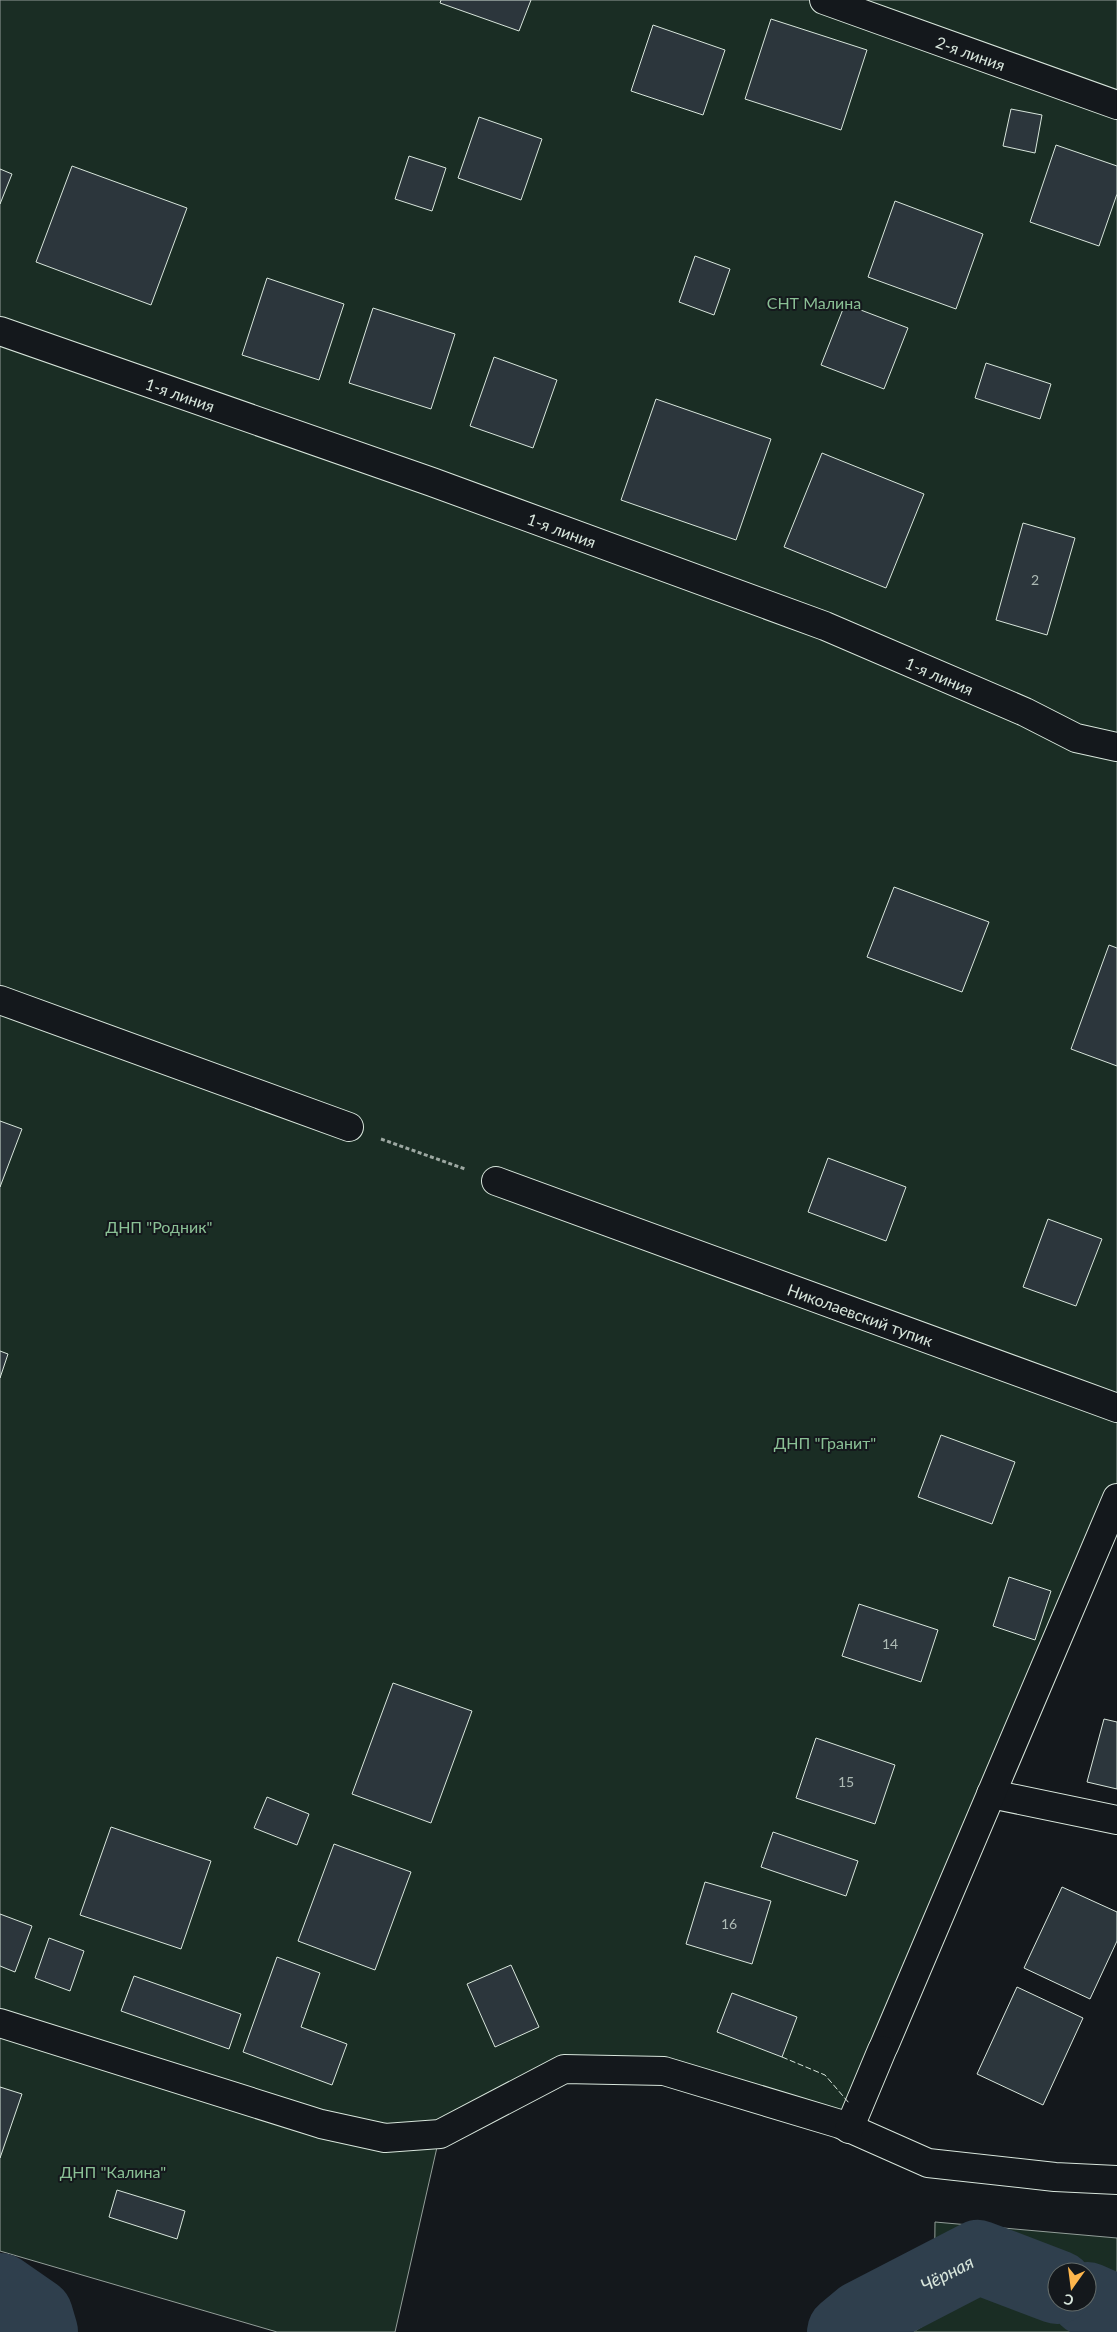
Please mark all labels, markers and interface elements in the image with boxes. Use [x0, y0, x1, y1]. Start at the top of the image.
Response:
street label: 2-я линия [934, 32, 1008, 74]
park label: СНТ Малина [767, 293, 861, 312]
street label: 1-я линия [143, 373, 217, 415]
street label: 1-я линия [525, 508, 599, 551]
house number: 2 [1031, 571, 1039, 588]
street label: 1-я линия [903, 652, 976, 698]
park label: ДНП "Родник" [106, 1217, 212, 1236]
street label: Николаевский тупик [785, 1279, 936, 1350]
park label: ДНП "Гранит" [774, 1433, 876, 1452]
house number: 14 [882, 1635, 898, 1652]
house number: 15 [838, 1773, 854, 1790]
house number: 16 [721, 1915, 737, 1932]
park label: ДНП "Калина" [60, 2162, 166, 2181]
water label: Чёрная [917, 2250, 977, 2296]
north arrow [1047, 2262, 1097, 2312]
text: С [1061, 2291, 1075, 2309]

